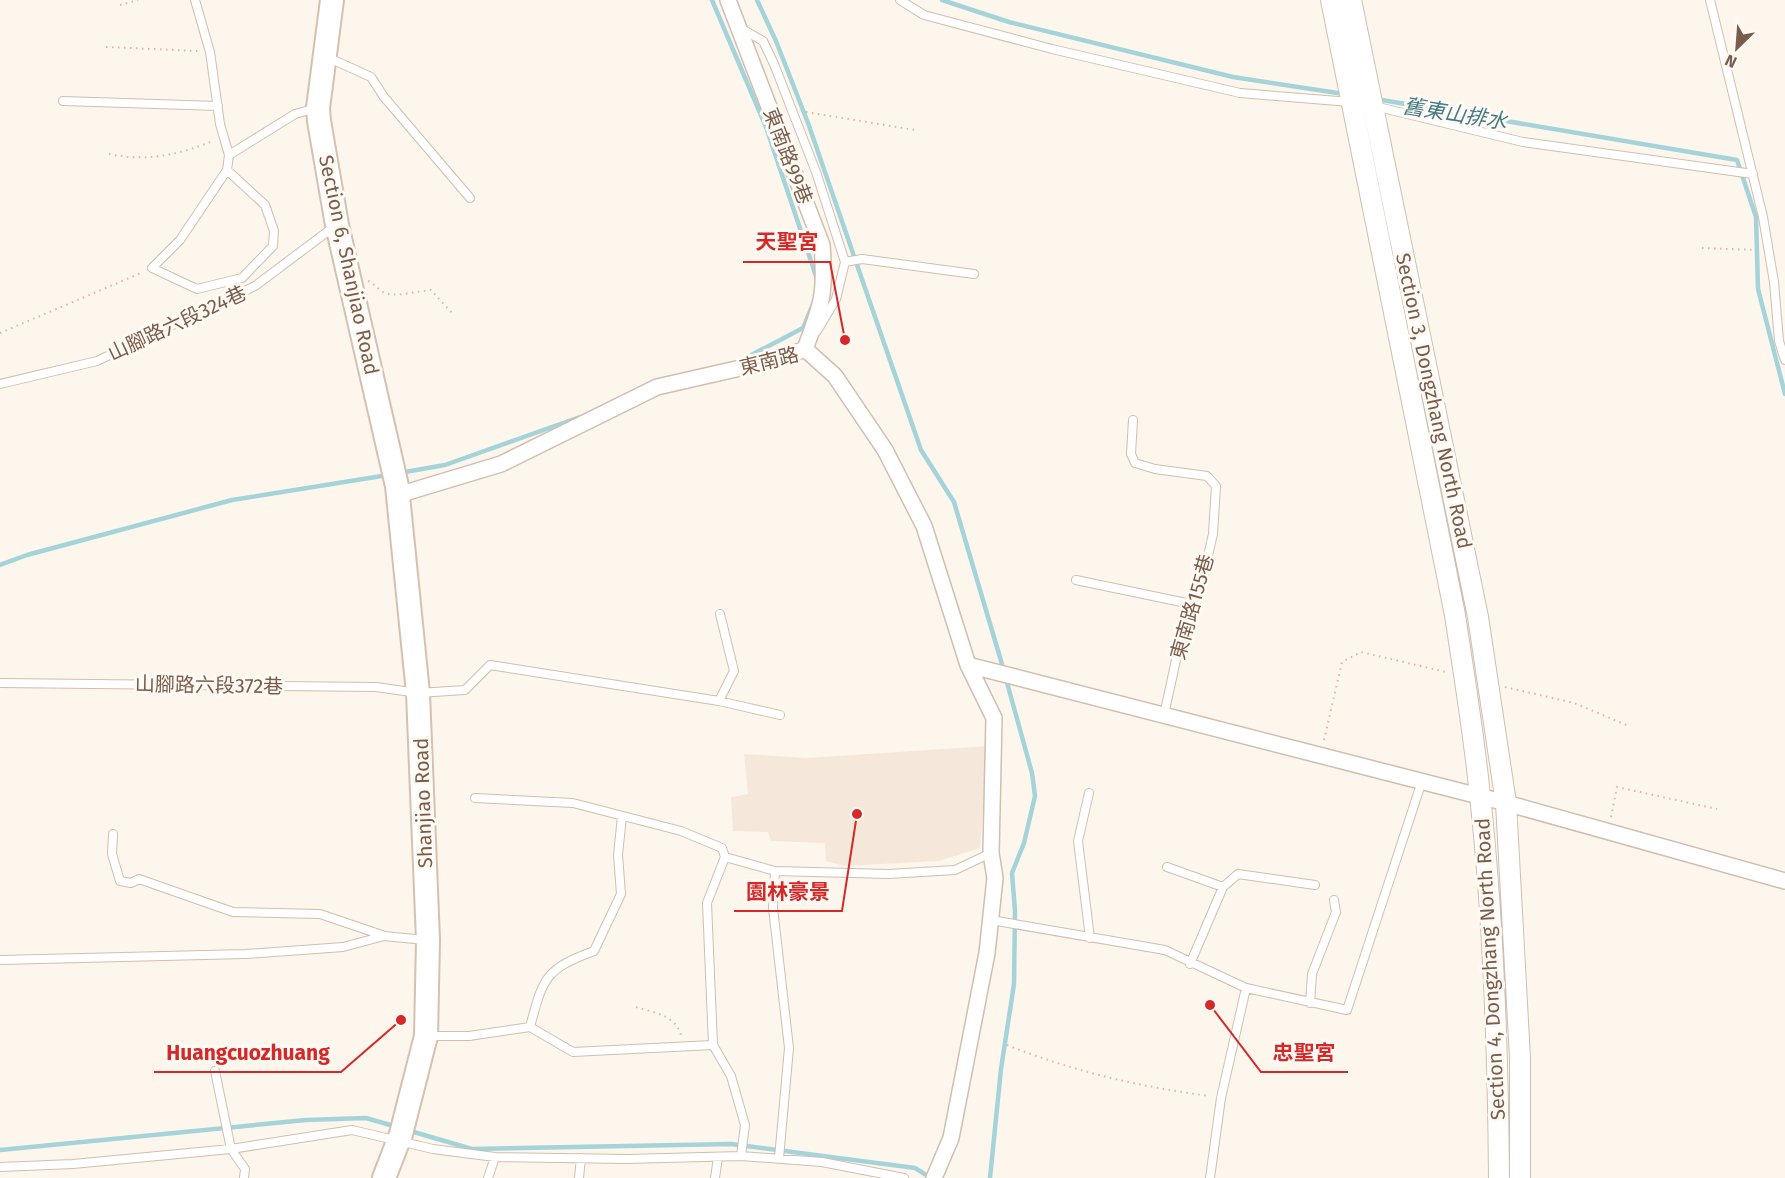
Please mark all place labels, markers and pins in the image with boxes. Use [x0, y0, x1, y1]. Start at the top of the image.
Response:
callout: 天聖宮 [743, 223, 830, 262]
callout: 園林豪景 [734, 872, 842, 911]
callout: Huangcuozhuang [154, 1033, 341, 1072]
callout: 忠聖宮 [1261, 1033, 1348, 1072]

